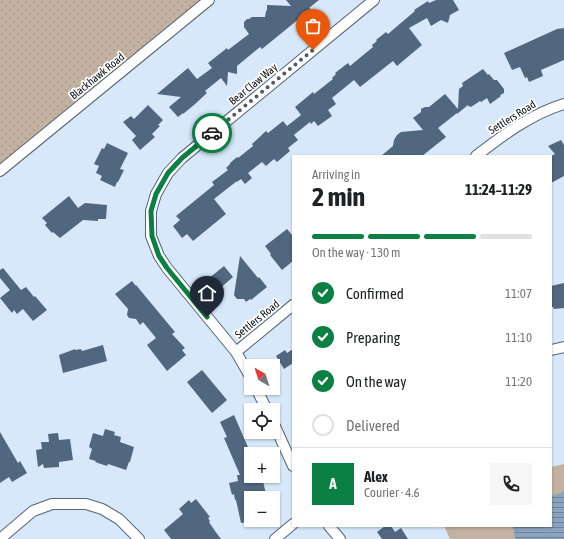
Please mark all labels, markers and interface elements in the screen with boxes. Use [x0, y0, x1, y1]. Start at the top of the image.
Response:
pin [296, 9, 330, 50]
icon: bag [302, 15, 324, 37]
street label: Blackhawk Road [67, 50, 127, 102]
street label: Bear Claw Way [227, 61, 280, 107]
street label: Settlers Road [486, 98, 538, 136]
courier [192, 113, 232, 153]
icon: car [201, 122, 223, 144]
text: Arriving in [312, 167, 360, 182]
text: 11:24–11:29 [465, 181, 532, 198]
text: 2 min [312, 182, 365, 212]
text: On the way · 130 m [312, 245, 400, 260]
pin [190, 276, 224, 317]
icon: home [196, 282, 218, 304]
icon: check [312, 282, 334, 304]
text: Confirmed [346, 285, 404, 302]
text: 11:07 [505, 286, 532, 301]
street label: Settlers Road [232, 298, 282, 340]
icon: check [312, 326, 334, 348]
text: Preparing [346, 329, 400, 346]
text: 11:10 [505, 330, 532, 345]
north arrow [244, 359, 280, 395]
map controls [244, 359, 280, 527]
icon: check [312, 370, 334, 392]
text: On the way [346, 373, 407, 390]
text: 11:20 [505, 374, 532, 389]
button: locate [244, 403, 280, 439]
text: Delivered [346, 417, 400, 434]
button: + [244, 447, 280, 483]
button: phone [490, 463, 532, 505]
text: Alex [364, 468, 388, 485]
text: A [329, 475, 337, 492]
text: Courier · 4.6 [364, 485, 420, 500]
button: − [244, 491, 280, 527]

